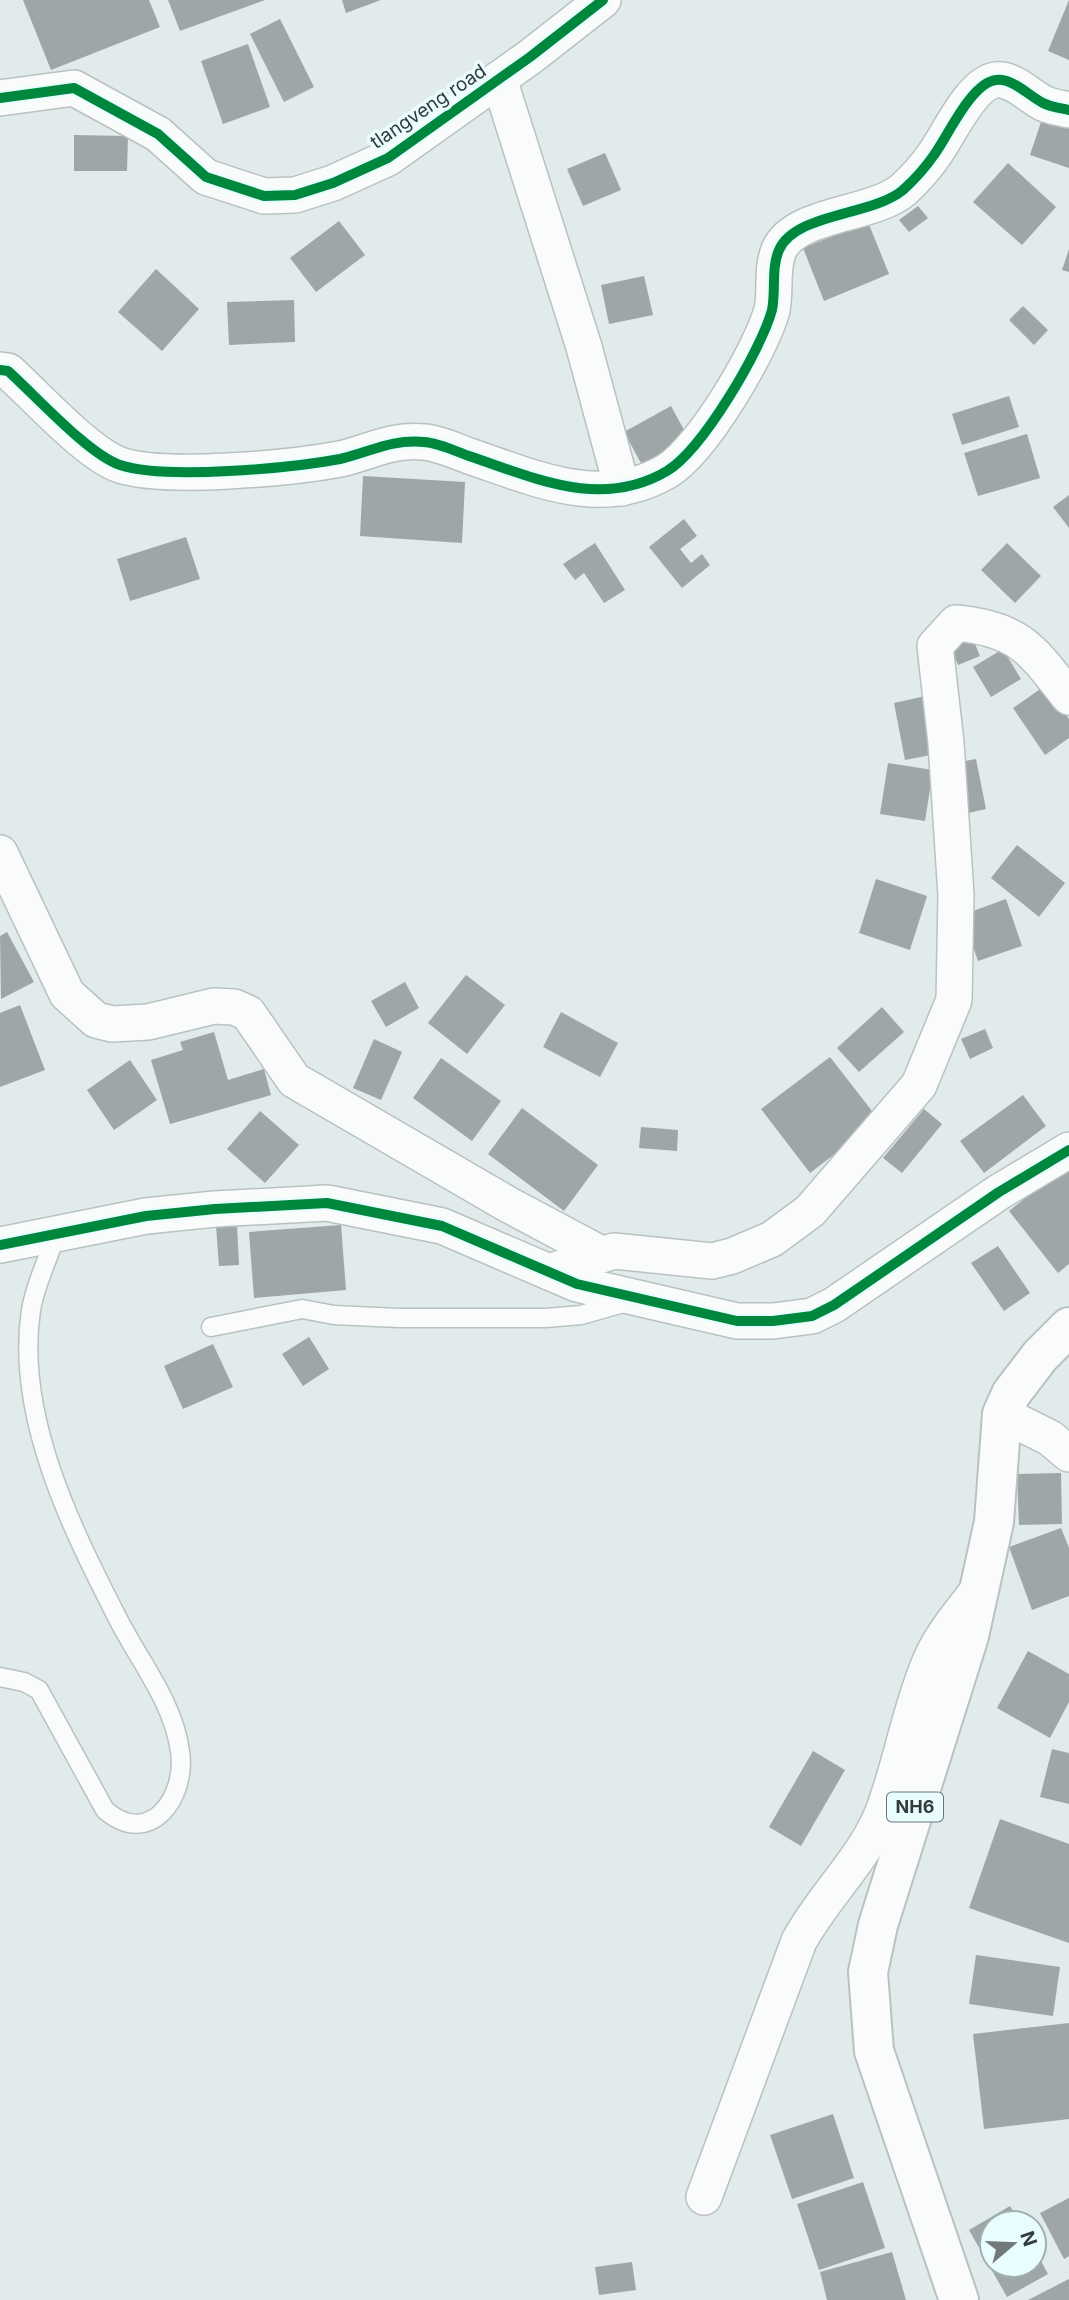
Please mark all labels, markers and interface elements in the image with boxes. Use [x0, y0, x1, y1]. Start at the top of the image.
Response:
street label: tlangveng road [366, 59, 491, 154]
road number: NH6 [887, 1793, 943, 1822]
north arrow [978, 2209, 1048, 2279]
text: N [1015, 2228, 1042, 2249]

